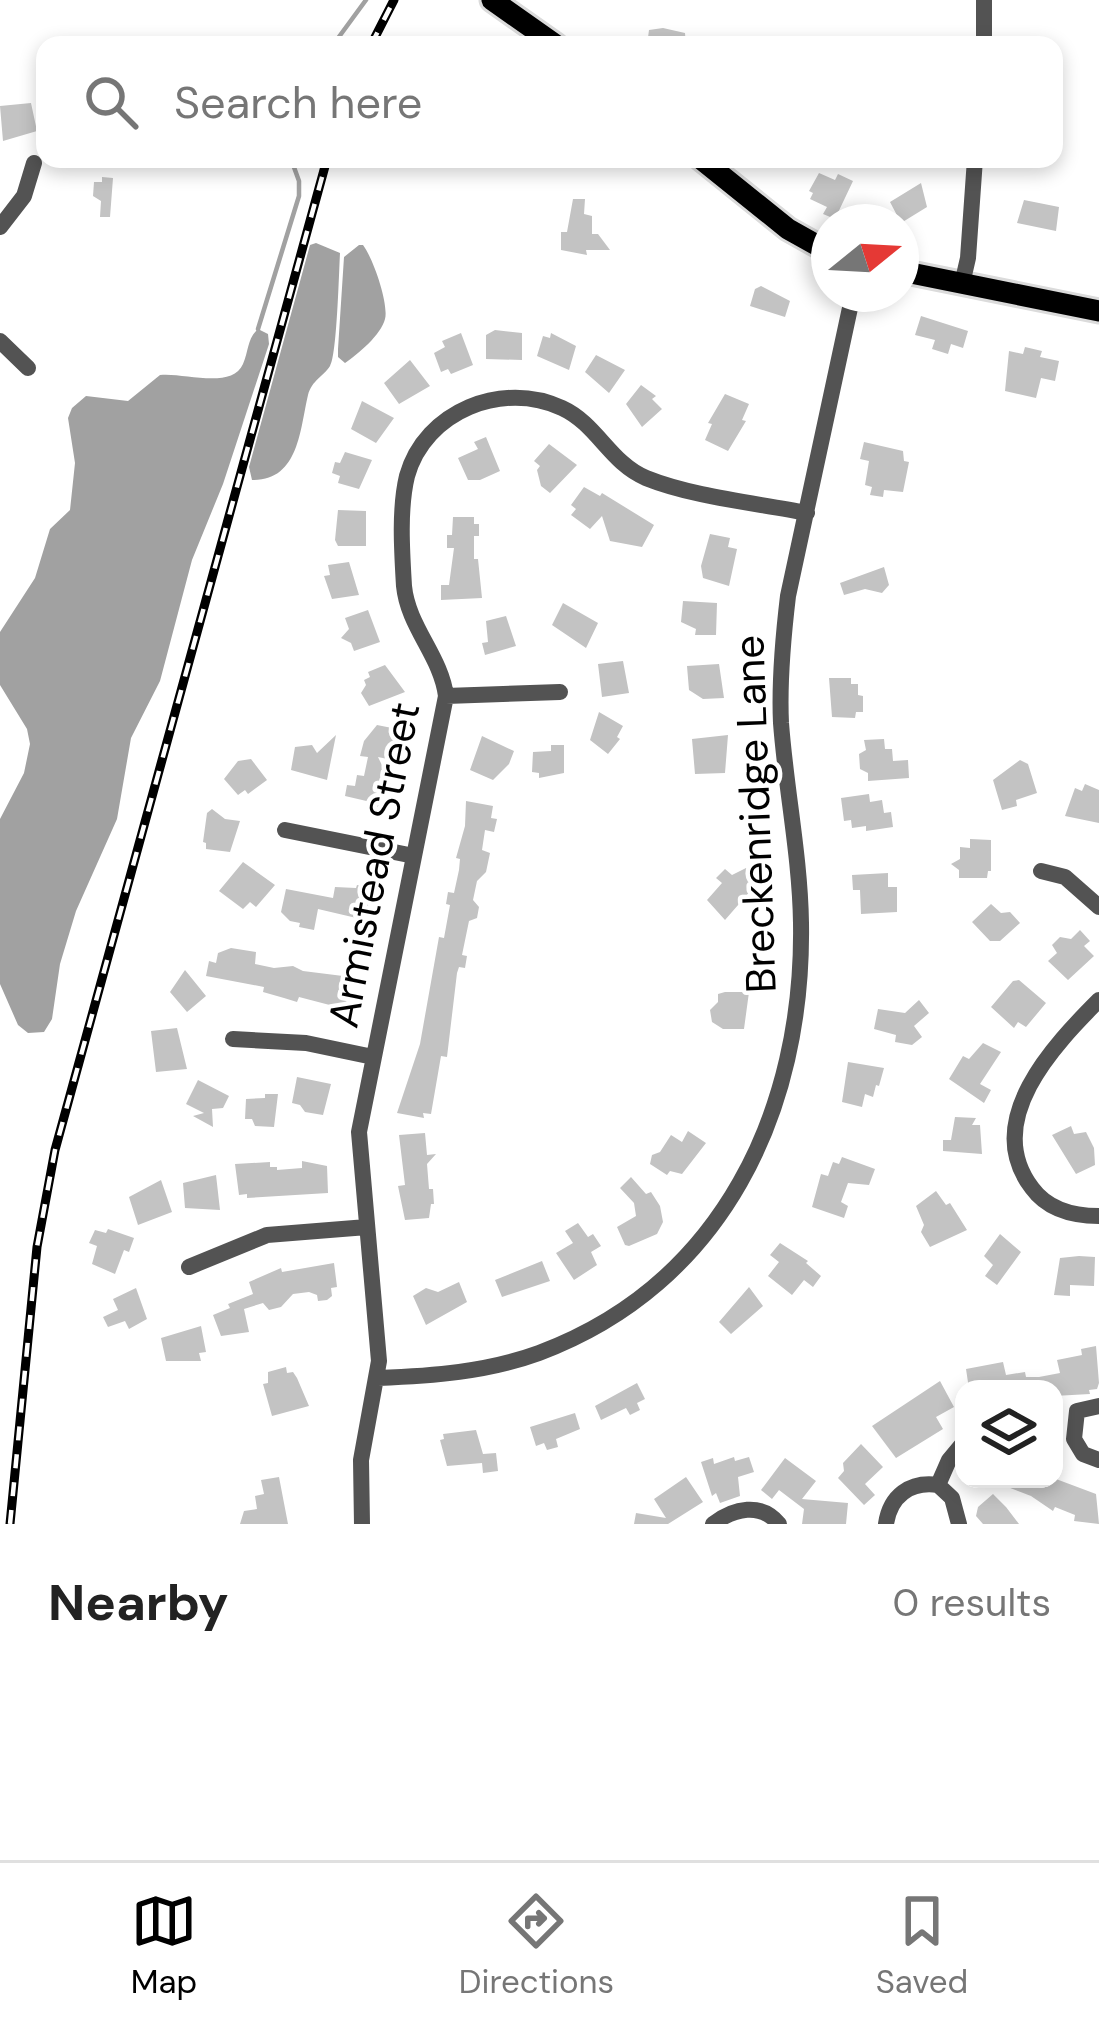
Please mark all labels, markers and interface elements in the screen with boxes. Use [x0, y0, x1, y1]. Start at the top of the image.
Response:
search box [36, 36, 1063, 168]
icon: search [78, 69, 144, 135]
text: Search here [174, 73, 422, 132]
north arrow [811, 204, 919, 312]
street label: Breckenridge Lane [721, 634, 789, 994]
street label: Armistead Street [316, 698, 432, 1032]
map controls [955, 1380, 1063, 1488]
button: layers [955, 1380, 1063, 1488]
text: Nearby [48, 1569, 229, 1636]
text: 0 results [893, 1577, 1051, 1628]
tab: Map [131, 1888, 197, 2003]
tab: Directions [459, 1888, 614, 2003]
tab: Saved [876, 1888, 968, 2003]

